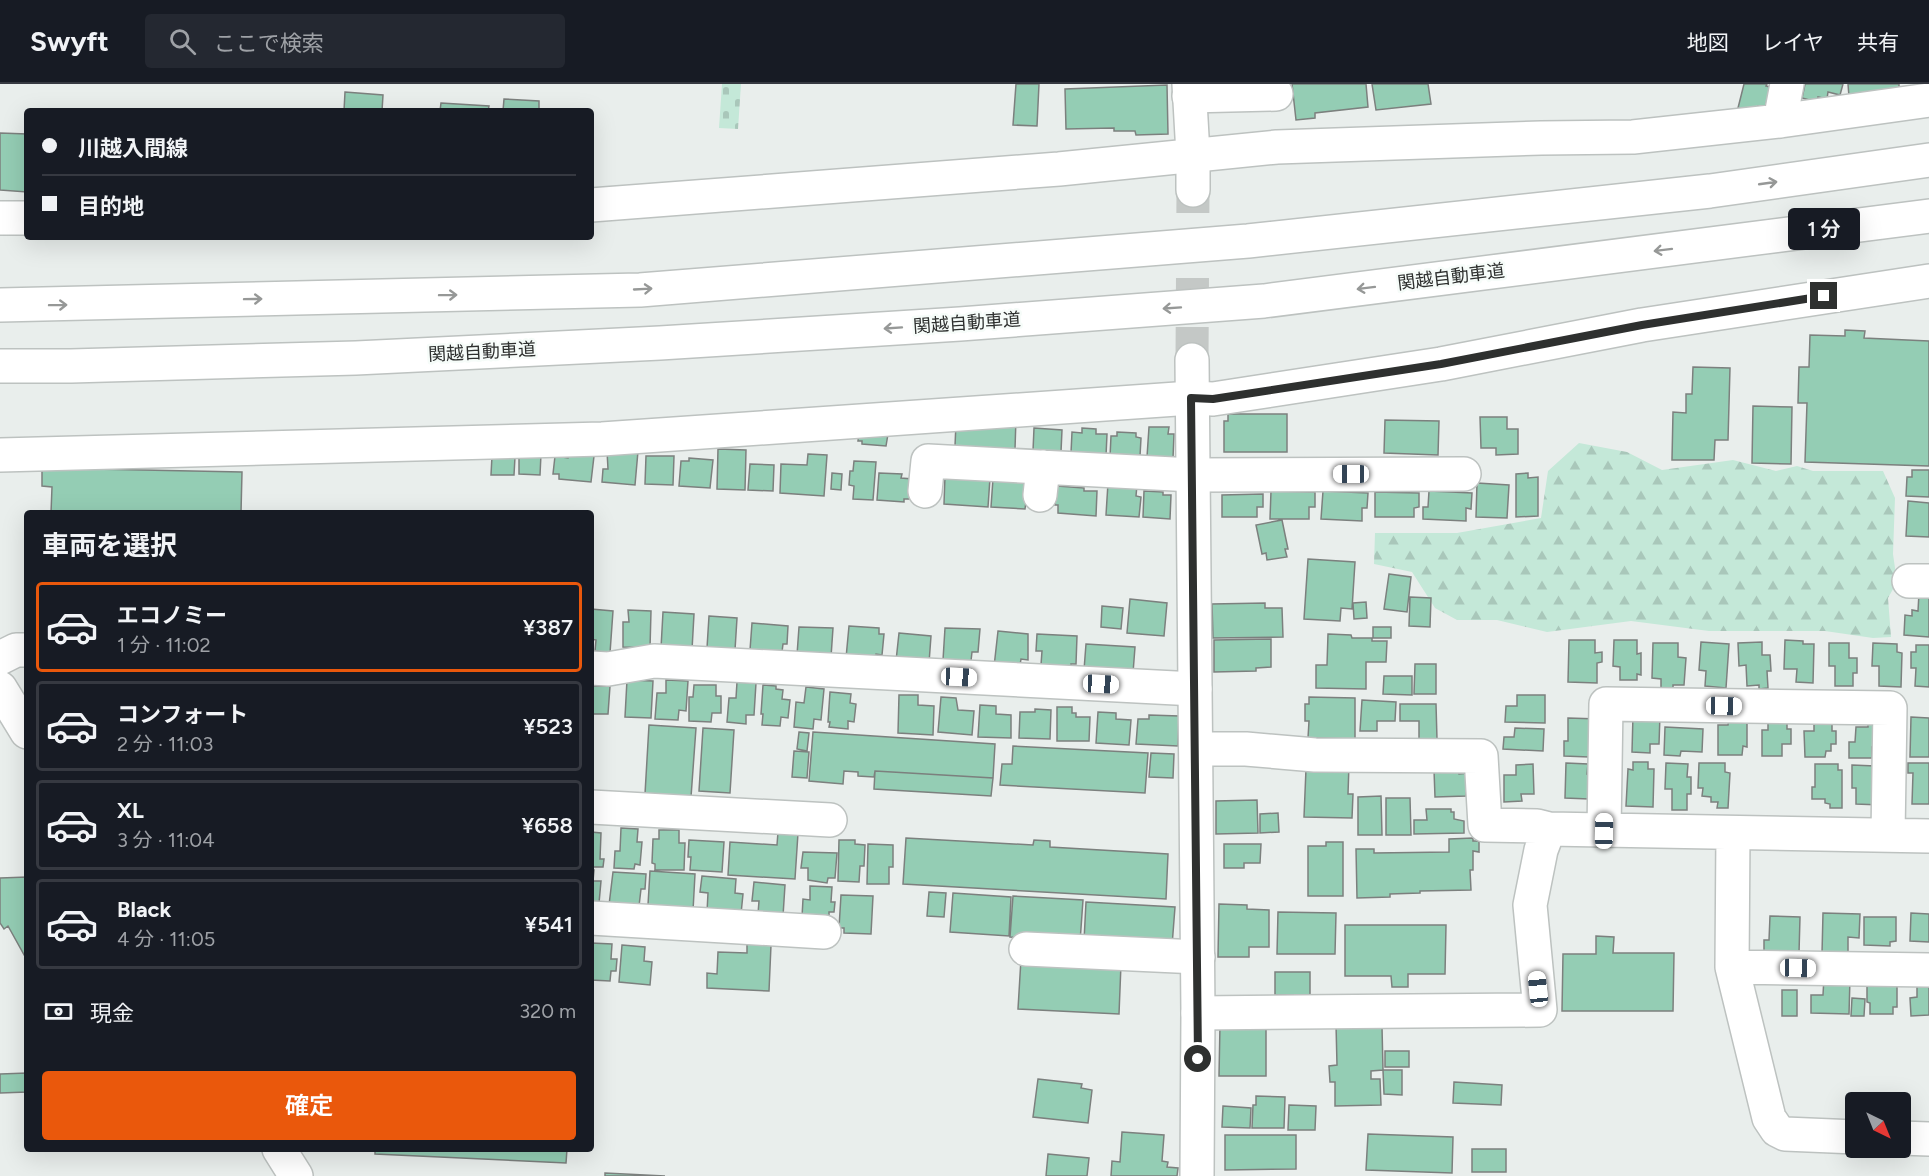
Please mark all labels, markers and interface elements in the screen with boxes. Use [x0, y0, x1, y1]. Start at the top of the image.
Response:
search box [145, 14, 565, 68]
text: Swyft [30, 24, 109, 58]
icon: search [166, 25, 199, 58]
text: ここで検索 [214, 30, 324, 57]
text: 地図 [1687, 30, 1729, 55]
text: レイヤ [1762, 30, 1824, 55]
text: 共有 [1857, 30, 1899, 55]
text: 川越入間線 [78, 135, 188, 162]
one-way arrow [1757, 177, 1777, 188]
text: 目的地 [78, 193, 144, 220]
callout: 1 分 [1788, 209, 1860, 251]
text: 1 分 [1807, 217, 1841, 241]
one-way arrow [1654, 245, 1674, 256]
street label: 関越自動車道 [1396, 260, 1506, 294]
route end [1810, 282, 1837, 309]
one-way arrow [1356, 283, 1376, 294]
one-way arrow [633, 284, 653, 295]
one-way arrow [438, 289, 458, 300]
one-way arrow [243, 294, 263, 305]
one-way arrow [48, 299, 68, 310]
one-way arrow [1162, 303, 1182, 314]
street label: 関越自動車道 [912, 308, 1022, 338]
one-way arrow [884, 323, 904, 334]
street label: 関越自動車道 [427, 338, 537, 366]
car [1333, 465, 1369, 483]
text: 車両を選択 [42, 529, 177, 562]
icon: car [45, 600, 99, 654]
text: エコノミー [117, 602, 227, 629]
text: ¥387 [523, 614, 573, 641]
text: 1 分 · 11:02 [117, 633, 211, 657]
car [941, 667, 977, 687]
car [1083, 674, 1119, 694]
car [1706, 697, 1742, 715]
icon: car [45, 699, 99, 753]
text: コンフォート [117, 701, 248, 728]
text: ¥523 [523, 713, 573, 740]
text: 2 分 · 11:03 [117, 732, 213, 756]
text: XL [117, 797, 144, 824]
icon: car [45, 798, 99, 852]
text: ¥658 [522, 812, 573, 839]
car [1595, 813, 1613, 849]
text: 3 分 · 11:04 [117, 828, 215, 852]
text: Black [117, 896, 171, 923]
icon: car [45, 897, 99, 951]
text: ¥541 [525, 911, 573, 938]
text: 4 分 · 11:05 [117, 927, 215, 951]
car [1780, 959, 1816, 977]
car [1527, 970, 1549, 1008]
icon: cash [42, 995, 75, 1028]
text: 320 m [519, 999, 576, 1023]
text: 現金 [90, 1000, 134, 1027]
route start [1184, 1045, 1211, 1072]
button: 確定 [42, 1071, 576, 1140]
north arrow [1845, 1092, 1911, 1158]
map controls [1845, 1092, 1911, 1158]

